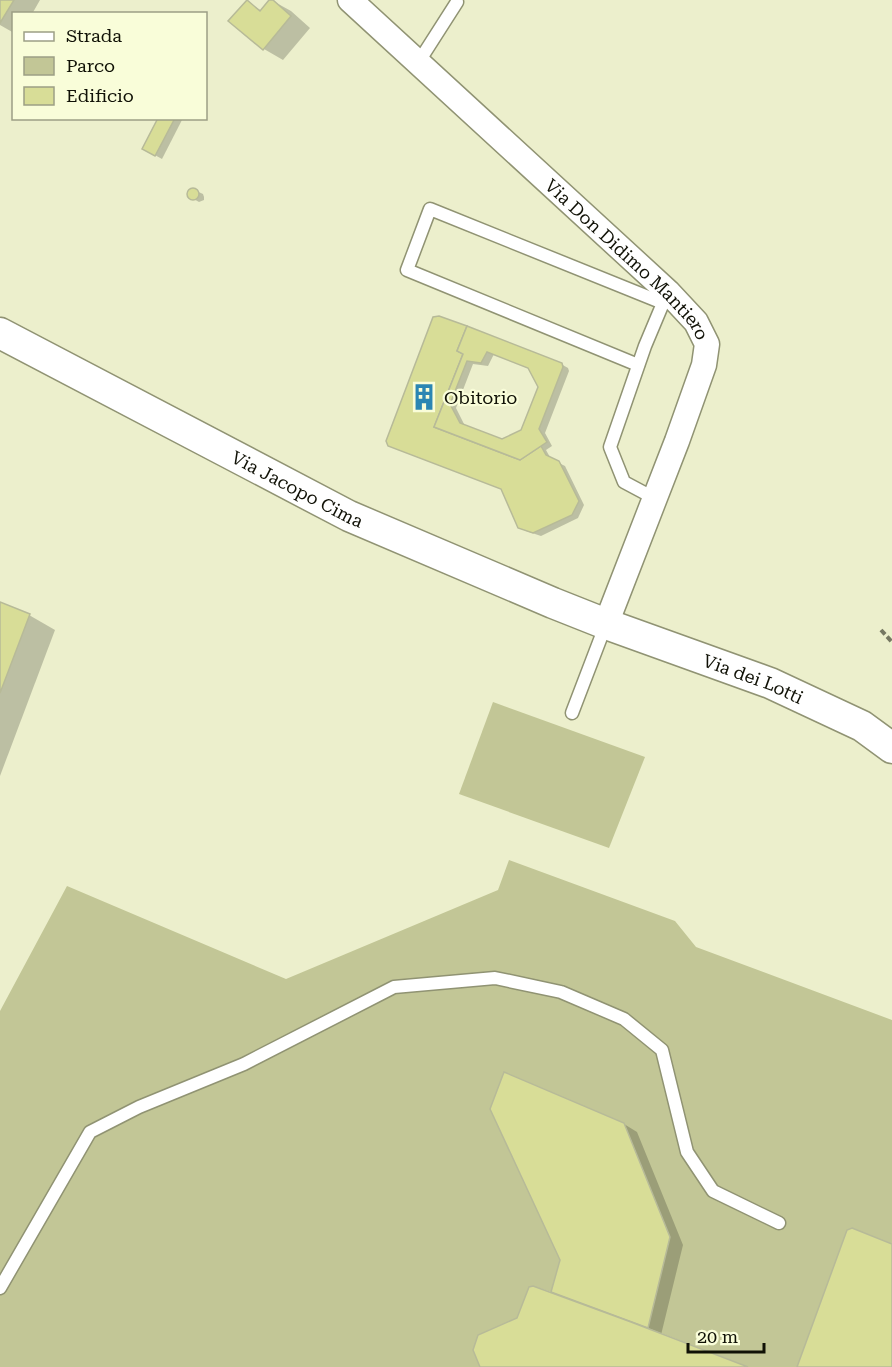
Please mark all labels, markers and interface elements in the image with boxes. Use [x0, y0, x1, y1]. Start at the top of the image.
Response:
legend [12, 12, 207, 120]
text: Strada [66, 25, 122, 46]
text: Parco [66, 55, 115, 76]
text: Edificio [66, 85, 134, 106]
street label: Via Don Didimo Mantiero [541, 174, 714, 343]
building icon: Obitorio [409, 382, 439, 412]
place label: Obitorio [444, 387, 517, 408]
street label: Via Jacopo Cima [228, 446, 367, 532]
street label: Via dei Lotti [700, 649, 807, 708]
scale bar [688, 1316, 764, 1354]
text: 20 m [697, 1326, 738, 1347]

